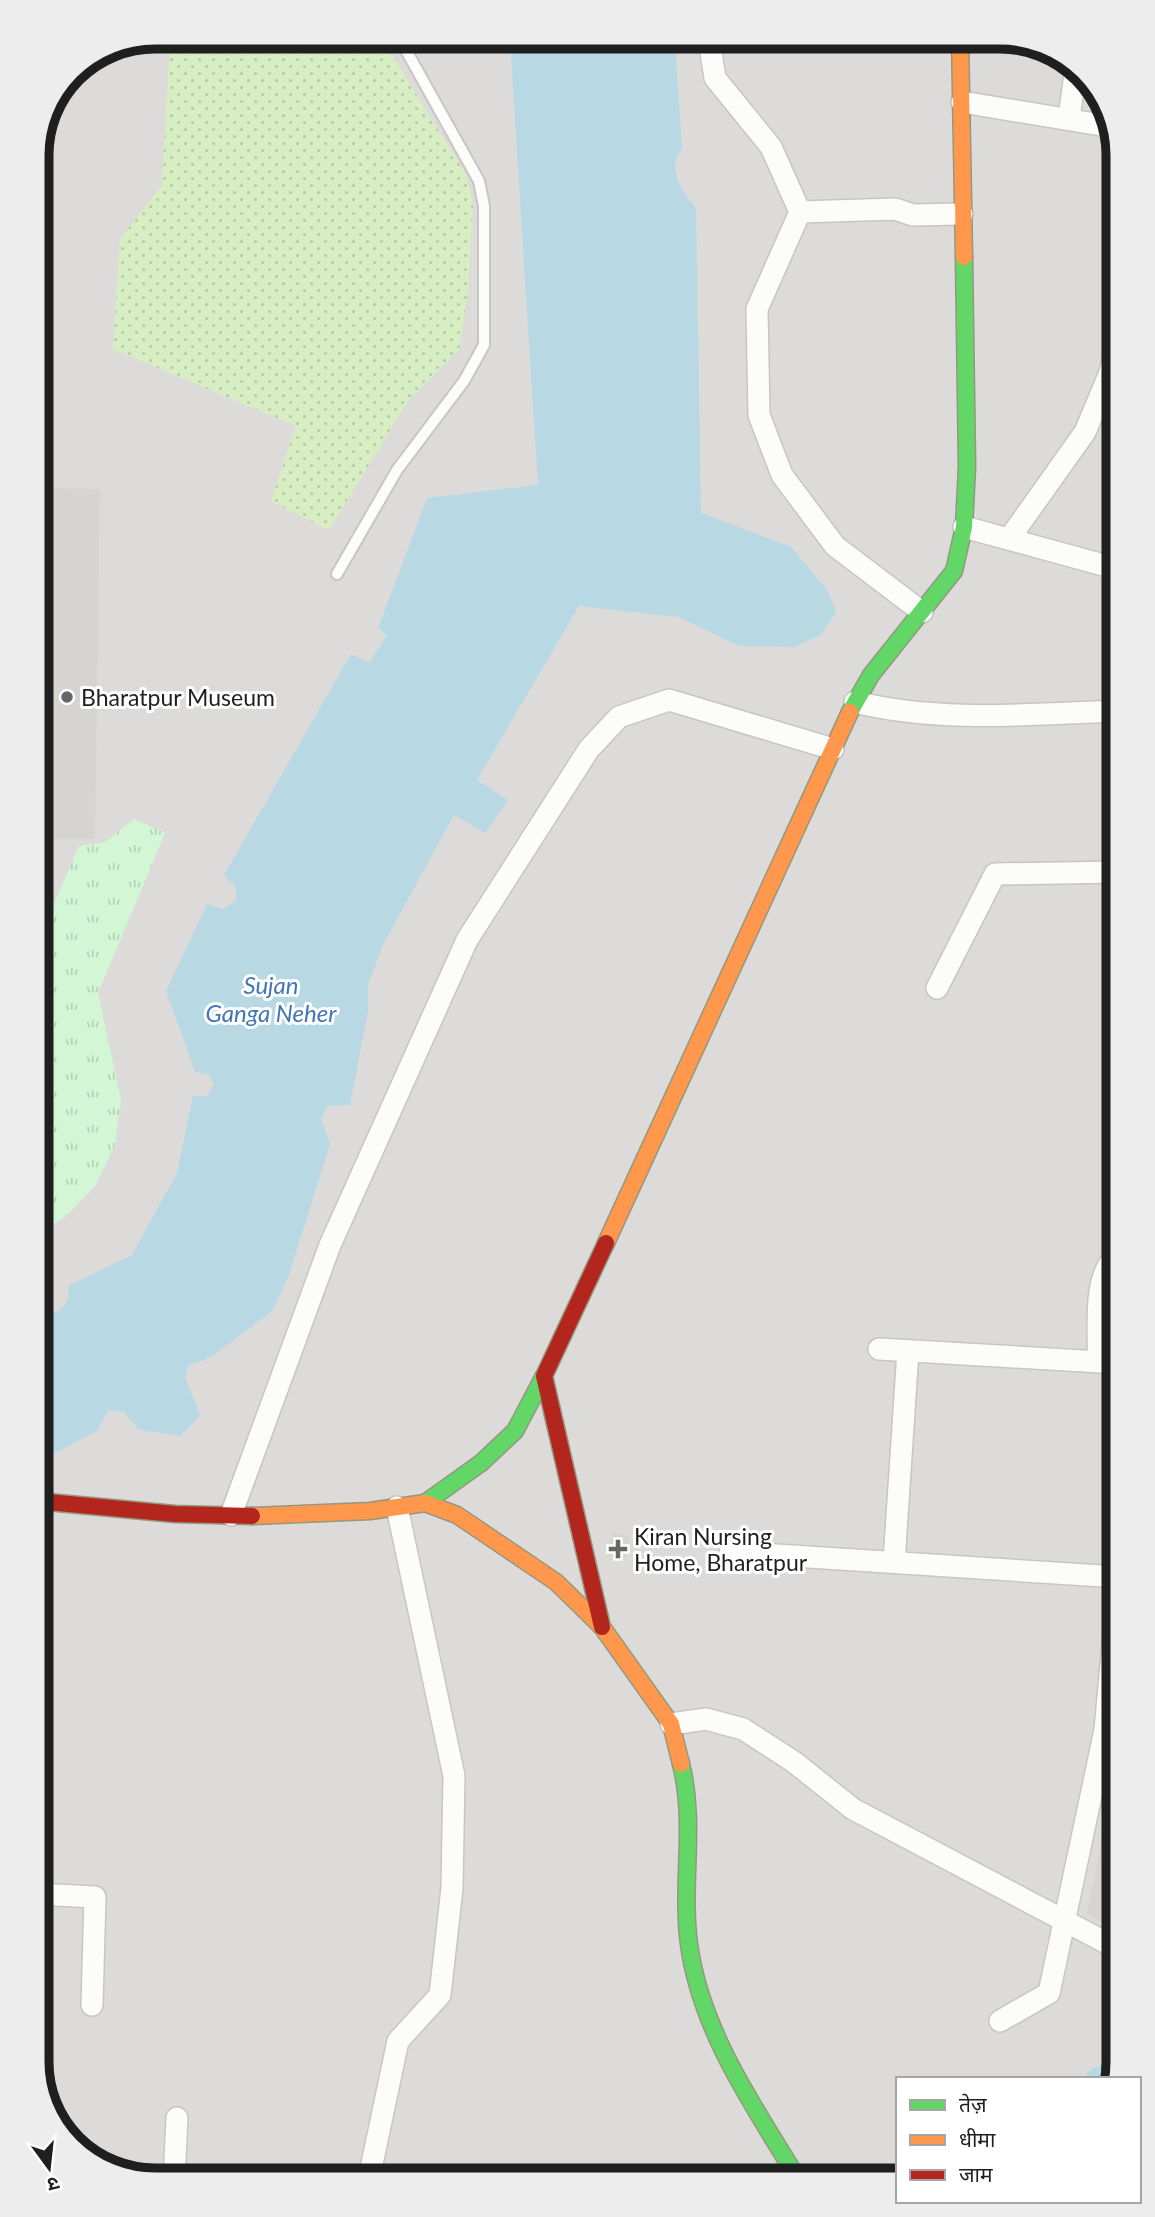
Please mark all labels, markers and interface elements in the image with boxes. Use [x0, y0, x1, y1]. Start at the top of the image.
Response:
place label: Bharatpur Museum [81, 683, 275, 711]
marker: Bharatpur Museum [59, 689, 75, 705]
water label: Sujan Ganga Neher [206, 970, 337, 1027]
place label: Kiran Nursing Home, Bharatpur [634, 1522, 808, 1576]
marker: Kiran Nursing Home, Bharatpur [608, 1539, 628, 1559]
legend [896, 2077, 1141, 2203]
text: तेज़ [959, 2091, 987, 2116]
text: धीमा [959, 2126, 996, 2151]
north arrow [14, 2133, 84, 2203]
text: जाम [959, 2161, 993, 2186]
text: उ [44, 2172, 62, 2198]

